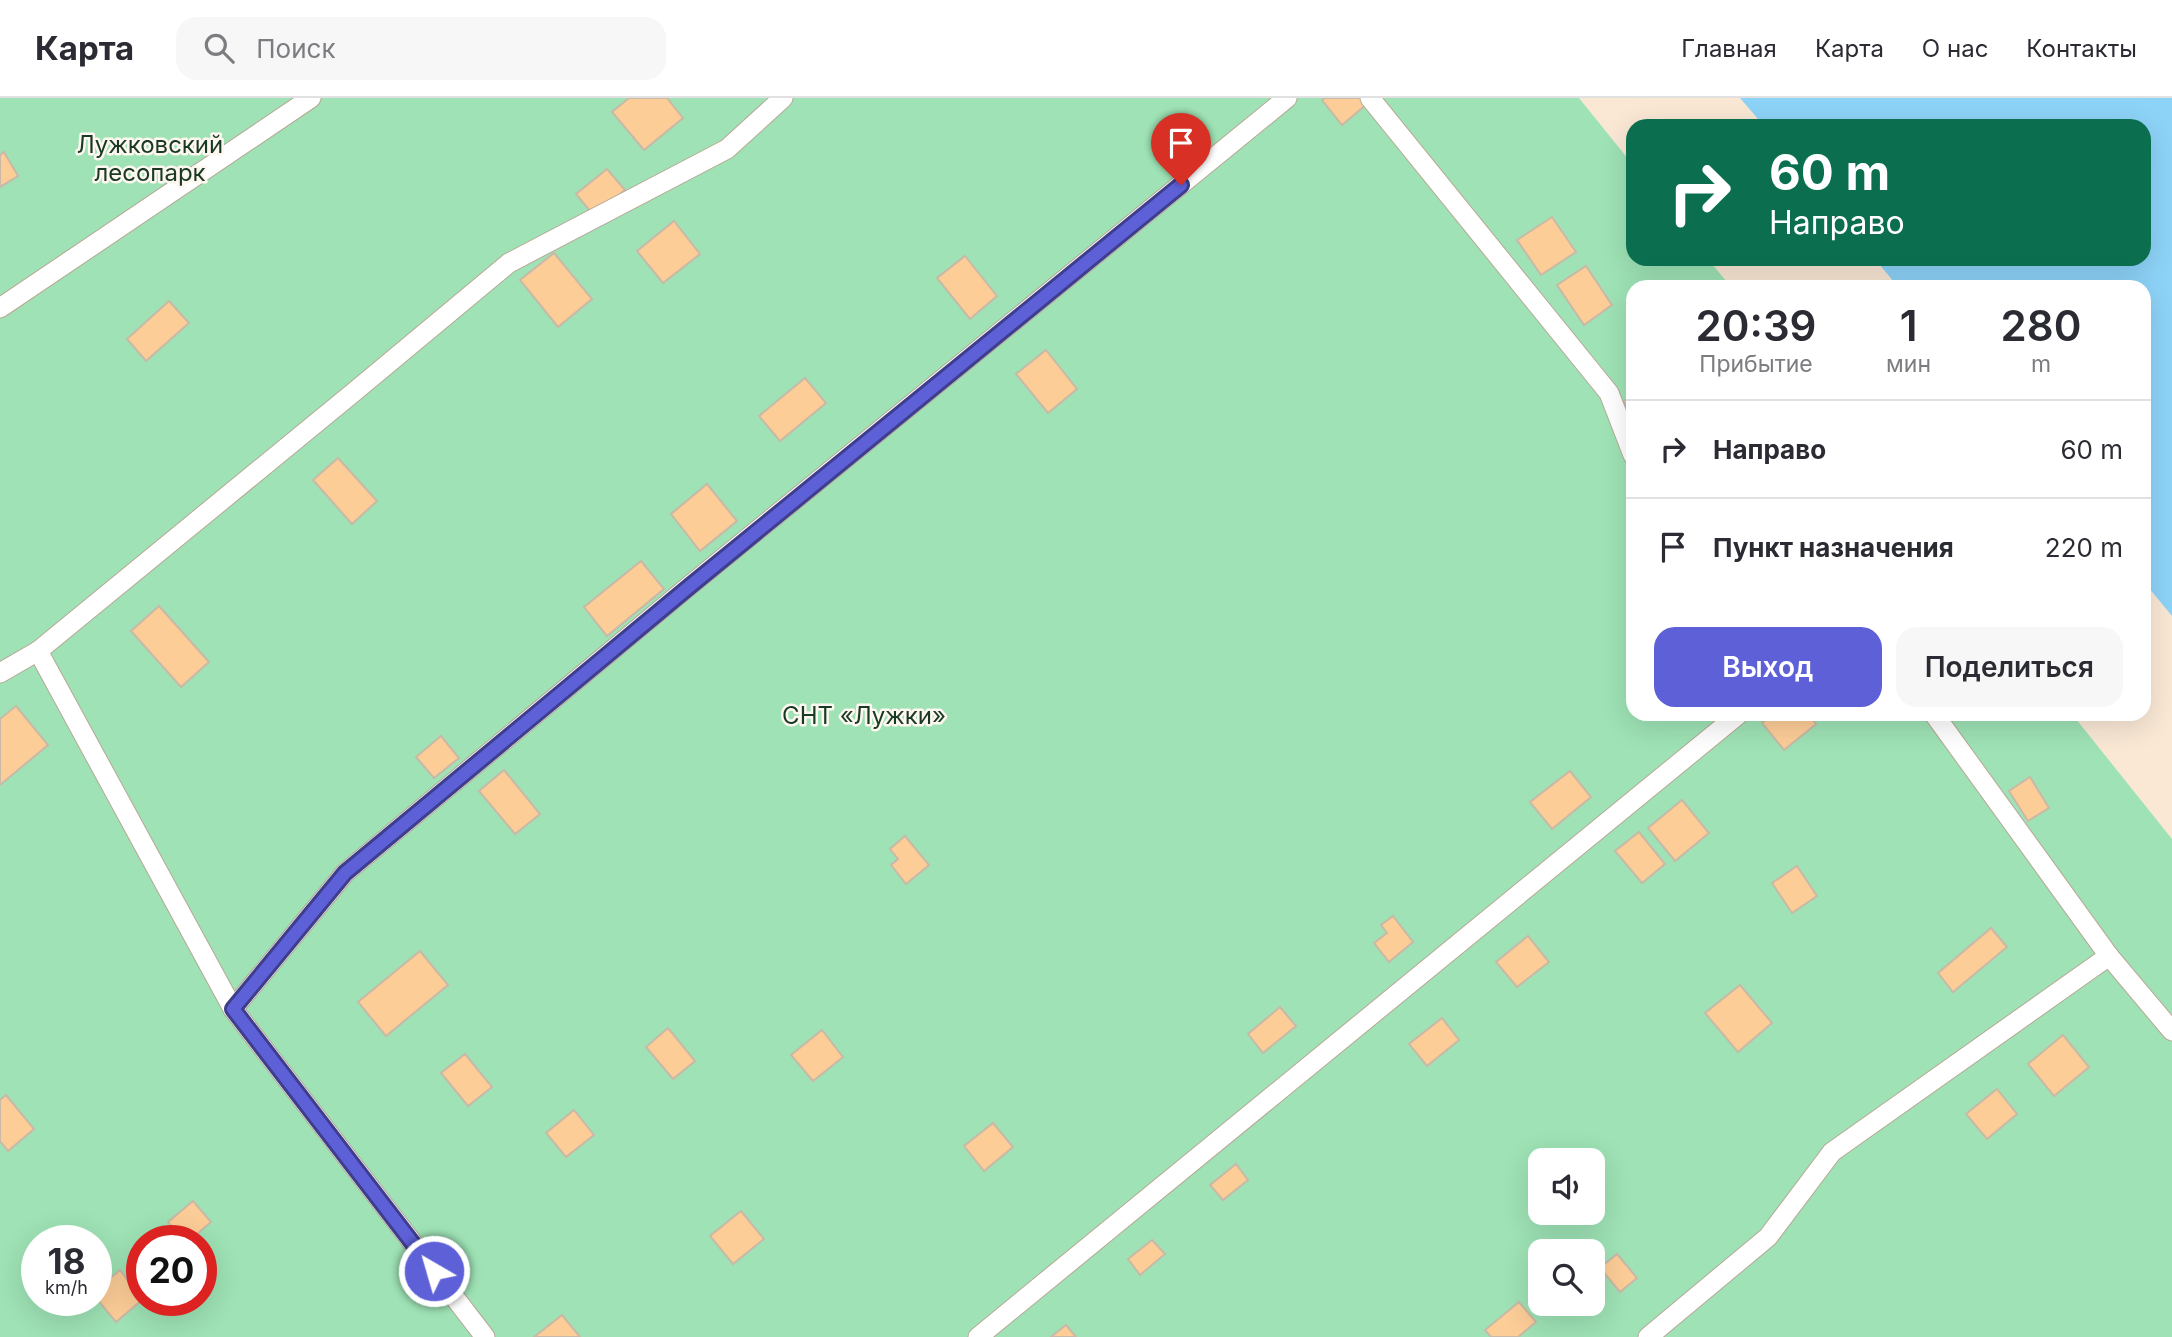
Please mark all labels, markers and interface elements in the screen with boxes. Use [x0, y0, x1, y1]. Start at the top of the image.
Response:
search box [176, 17, 666, 80]
text: Карта [35, 28, 134, 68]
icon: search [200, 29, 238, 67]
text: Поиск [256, 33, 335, 64]
text: Главная [1681, 34, 1777, 63]
text: Карта [1815, 34, 1884, 63]
text: О нас [1922, 34, 1988, 63]
text: Контакты [2026, 34, 2137, 63]
pin [1151, 113, 1211, 185]
icon: arrive [1162, 124, 1200, 162]
park label: Лужковский лесопарк [77, 130, 223, 187]
text: 60 m [1769, 143, 1890, 202]
icon: right [1654, 147, 1745, 238]
text: Направо [1769, 203, 1905, 242]
text: 20:39 [1696, 300, 1816, 351]
text: 1 [1900, 300, 1917, 351]
text: 280 [2001, 300, 2081, 351]
text: Прибытие [1699, 350, 1813, 378]
text: мин [1886, 350, 1931, 378]
text: m [2031, 350, 2051, 378]
icon: right [1654, 430, 1692, 468]
text: Направо [1713, 434, 1826, 465]
text: 60 m [2060, 434, 2123, 465]
icon: arrive [1654, 528, 1692, 566]
text: Пункт назначения [1713, 532, 1954, 563]
text: 220 m [2045, 532, 2123, 563]
button: Выход [1654, 627, 1882, 707]
button: Поделиться [1896, 627, 2123, 707]
park label: СНТ «Лужки» [782, 701, 946, 730]
map controls [1528, 1148, 1605, 1316]
button: sound [1528, 1148, 1605, 1225]
speed limit sign: 20 [126, 1225, 217, 1316]
position arrow [397, 1234, 471, 1308]
button: search [1528, 1239, 1605, 1316]
text: 18 [48, 1240, 85, 1282]
text: km/h [45, 1277, 88, 1298]

